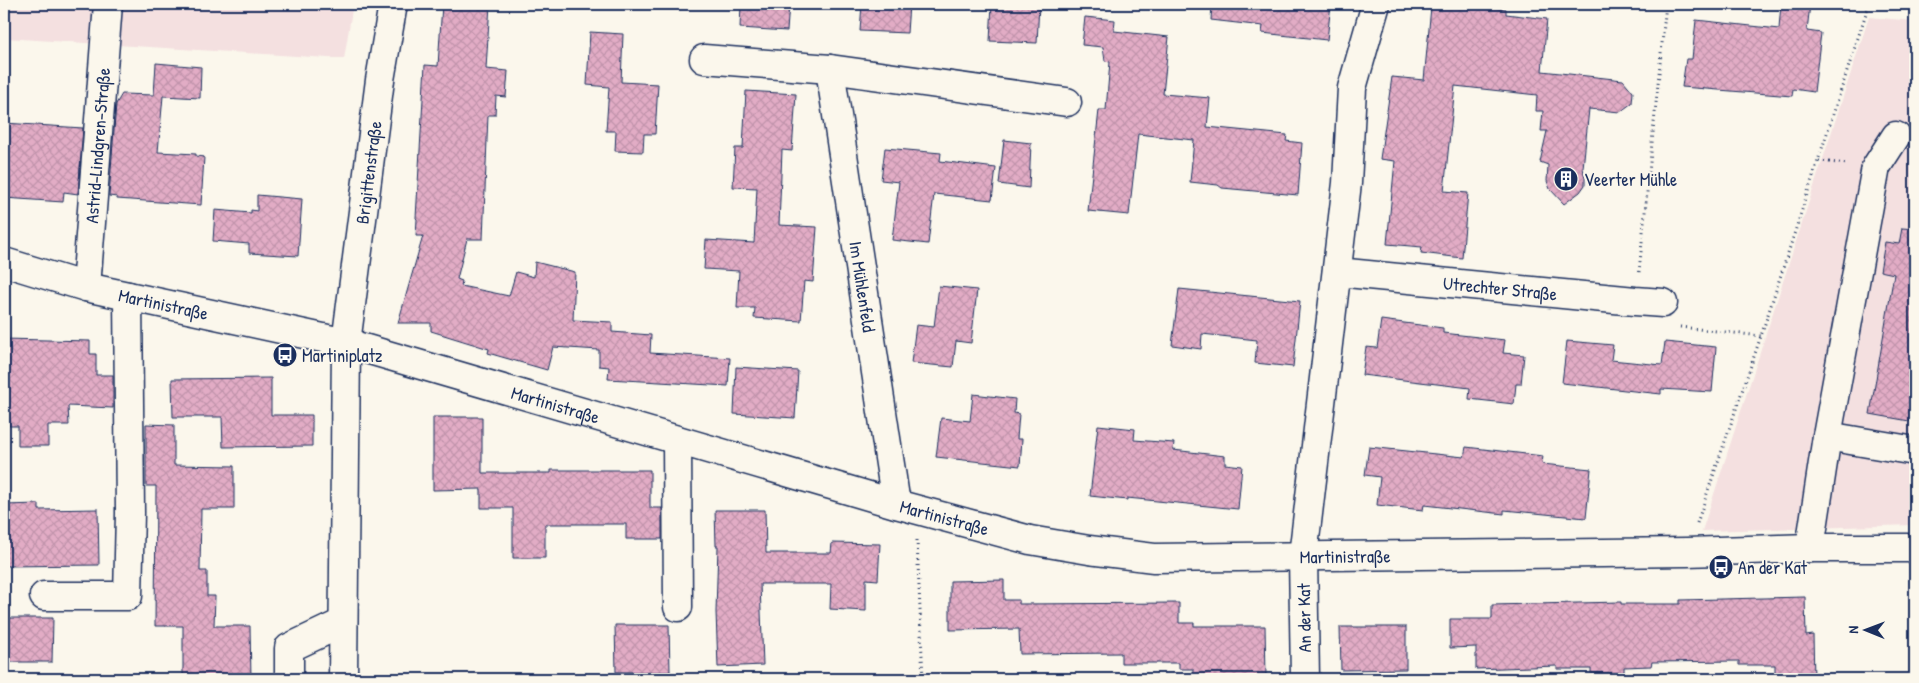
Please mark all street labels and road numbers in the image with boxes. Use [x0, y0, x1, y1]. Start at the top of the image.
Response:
street label: Astrid-Lindgren-Straße [79, 67, 116, 224]
street label: Brigittenstraße [349, 119, 387, 225]
street label: Im Mühlenfeld [844, 239, 882, 334]
street label: Utrechter Straße [1442, 270, 1558, 306]
street label: Martinistraße [116, 282, 211, 325]
street label: Martinistraße [508, 380, 603, 429]
street label: Martinistraße [897, 493, 992, 541]
street label: Martinistraße [1299, 543, 1391, 569]
street label: An der Kat [1291, 582, 1317, 653]

